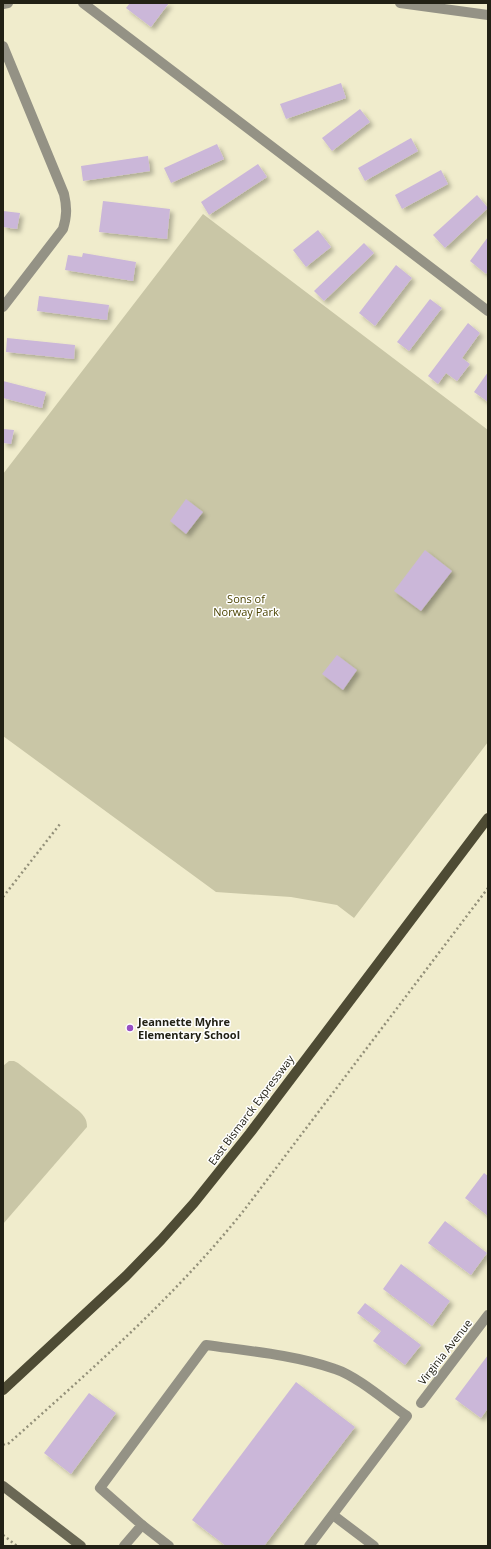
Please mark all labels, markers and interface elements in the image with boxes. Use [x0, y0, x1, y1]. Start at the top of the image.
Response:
park label: Sons of Norway Park [213, 591, 279, 619]
place label: Jeannette Myhre Elementary School [137, 1014, 240, 1042]
marker: Jeannette Myhre Elementary School [125, 1023, 135, 1033]
street label: East Bismarck Expressway [204, 1051, 297, 1168]
street label: Virginia Avenue [414, 1316, 475, 1388]

